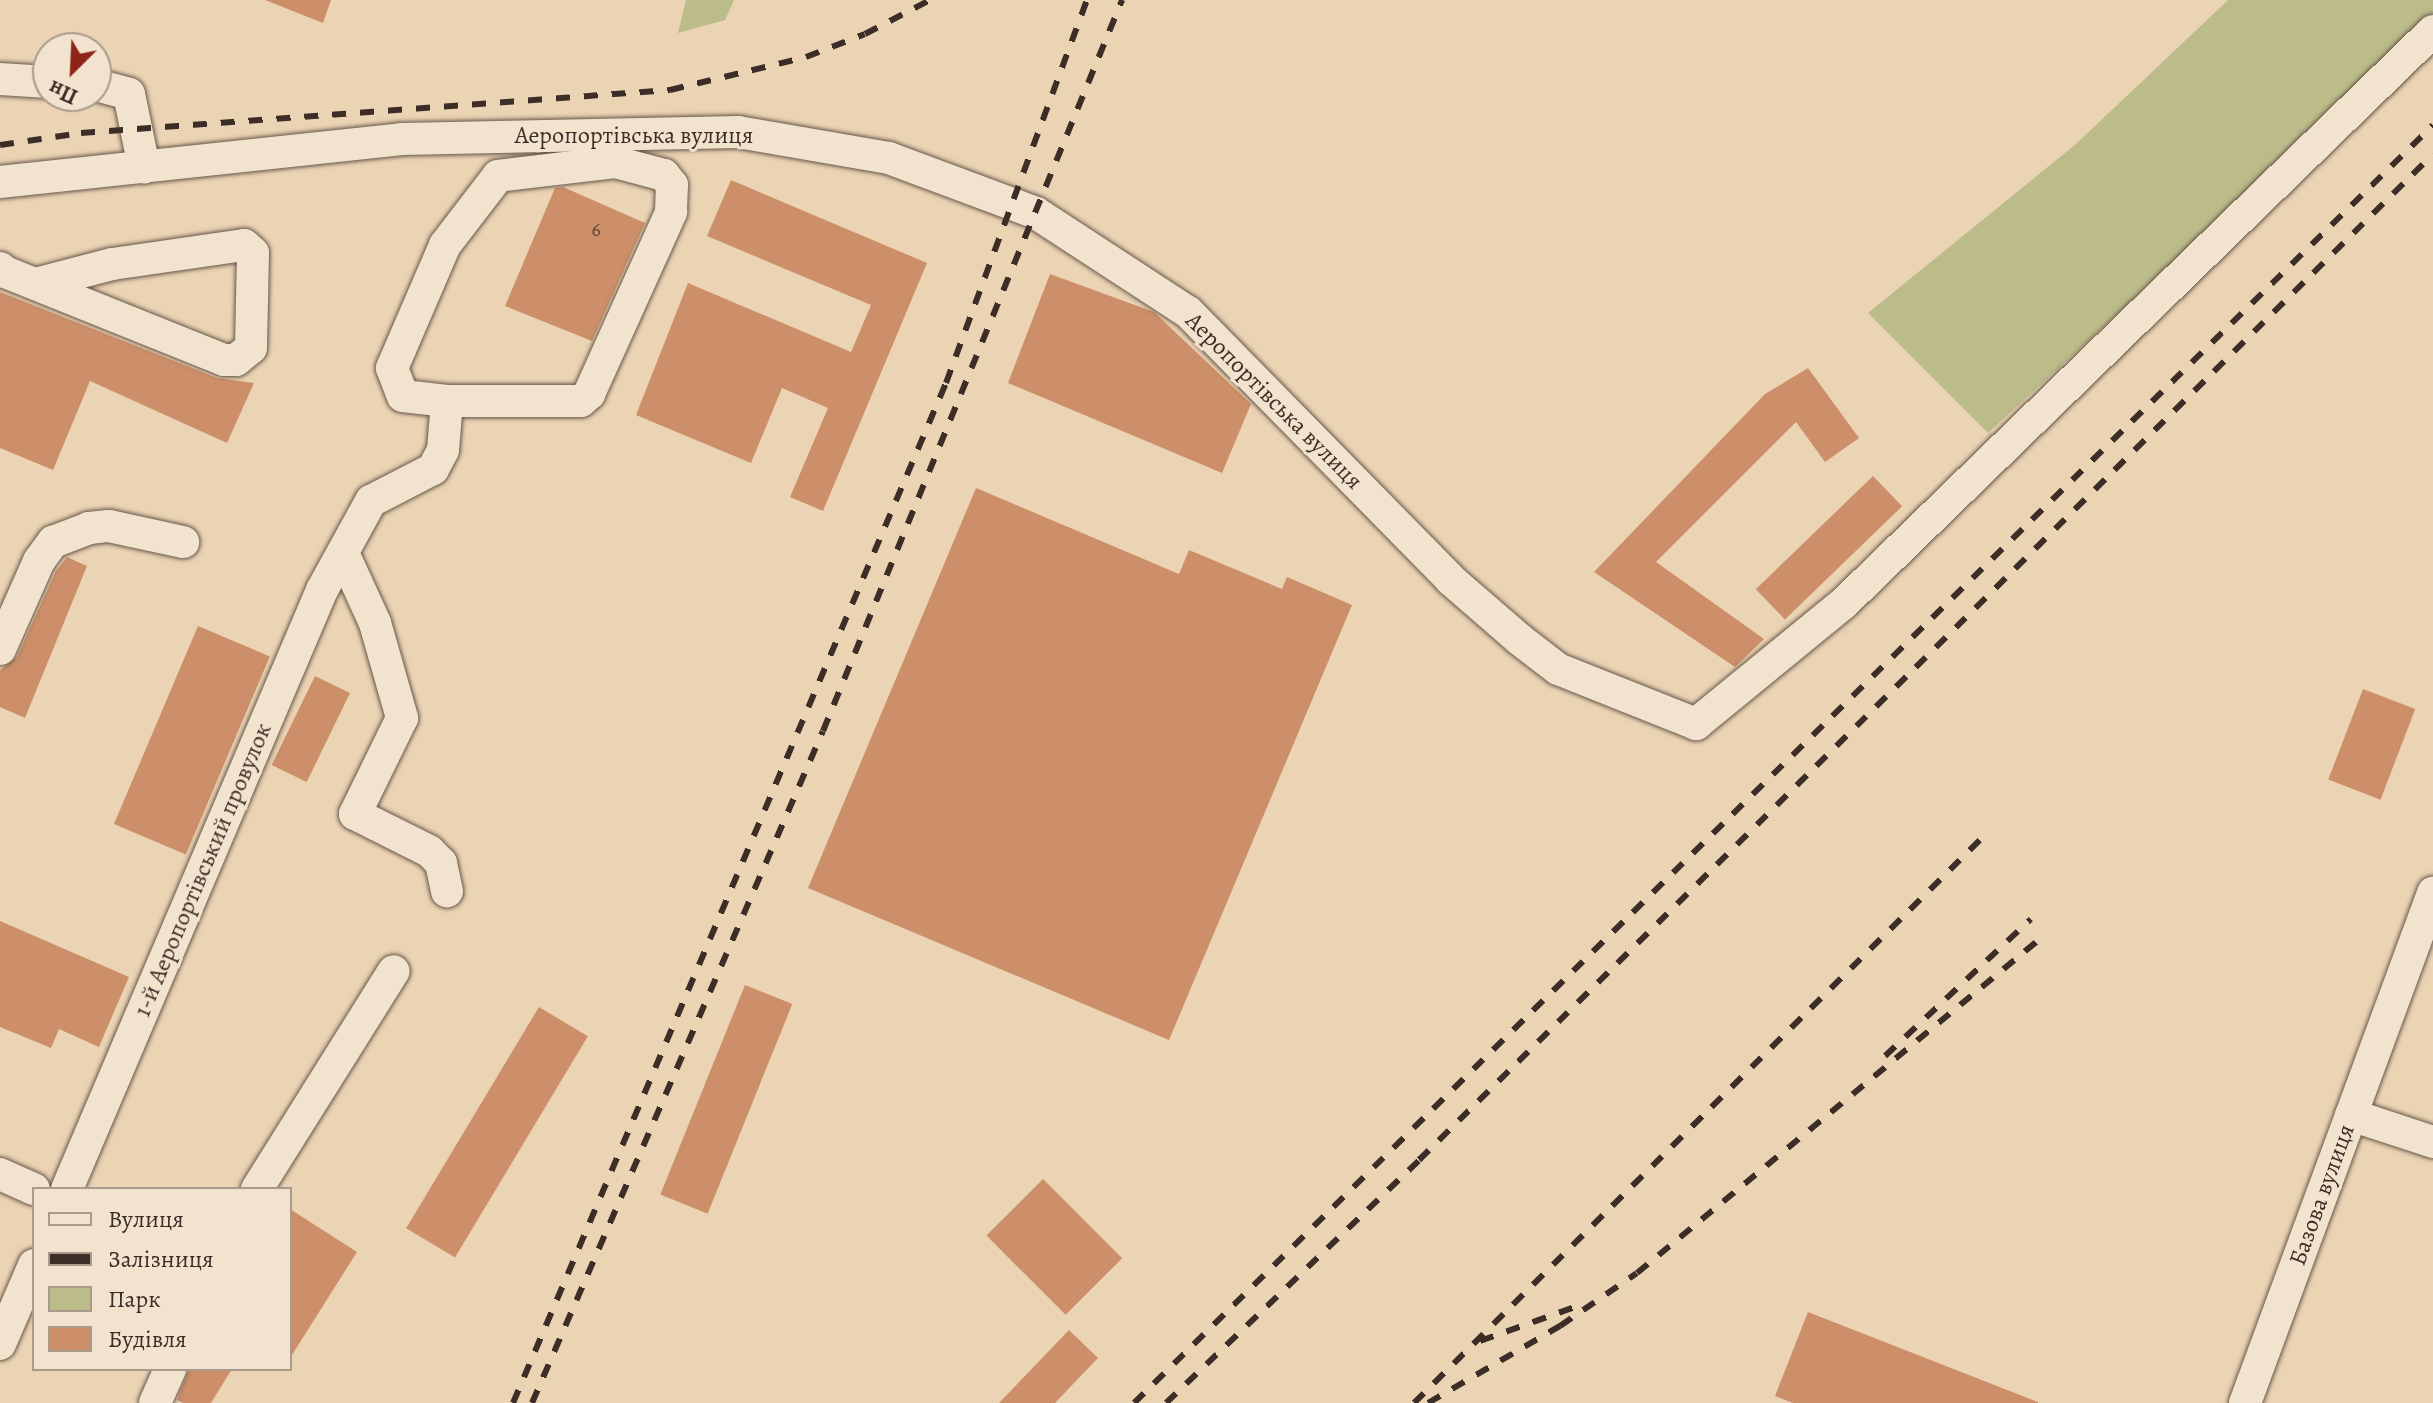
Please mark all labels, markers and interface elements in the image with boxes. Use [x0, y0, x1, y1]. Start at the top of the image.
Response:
north arrow [32, 32, 112, 112]
text: Пн [44, 73, 82, 112]
street label: Аеропортівська вулиця [515, 122, 753, 150]
house number: 6 [591, 217, 601, 241]
street label: Аеропортівська вулиця [1180, 307, 1368, 495]
street label: 1-й Аеропортівський провулок [128, 719, 278, 1021]
street label: Базова вулиця [2283, 1120, 2361, 1270]
legend [32, 1187, 292, 1371]
text: Вулиця [108, 1203, 184, 1235]
text: Залізниця [108, 1243, 214, 1275]
text: Парк [108, 1283, 161, 1315]
text: Будівля [108, 1323, 187, 1355]

